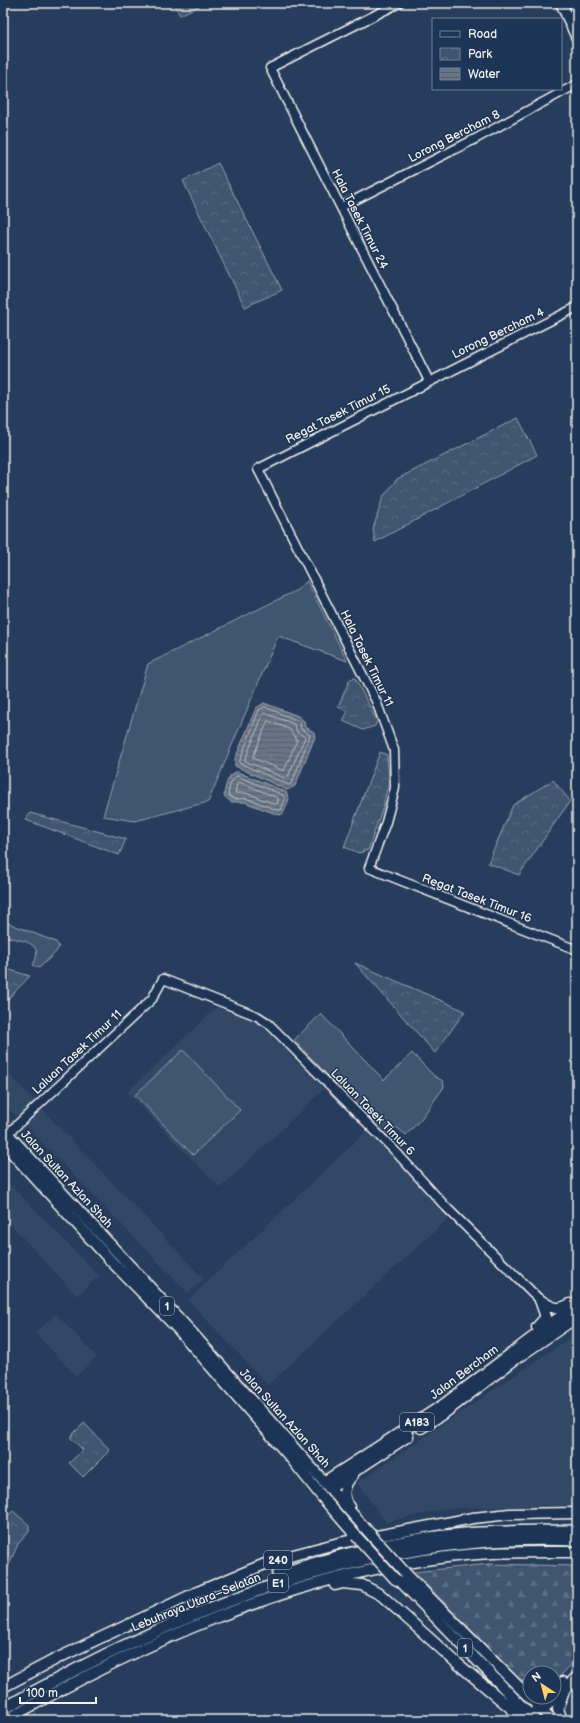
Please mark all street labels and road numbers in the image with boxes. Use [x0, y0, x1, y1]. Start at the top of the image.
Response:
street label: Lorong Bercham 8 [406, 107, 502, 166]
street label: Hala Tasek Timur 24 [328, 167, 392, 272]
street label: Lorong Bercham 4 [450, 304, 547, 362]
street label: Regat Tasek Timur 15 [283, 381, 393, 447]
street label: Hala Tasek Timur 11 [337, 608, 396, 709]
street label: Regat Tasek Timur 16 [420, 871, 534, 926]
street label: Laluan Tasek Timur 11 [30, 1007, 125, 1098]
street label: Laluan Tasek Timur 6 [327, 1066, 418, 1159]
street label: Jalan Sultan Azlan Shah [17, 1127, 116, 1232]
road number: 1 [160, 1297, 174, 1315]
street label: Jalan Bercham [427, 1342, 501, 1403]
street label: Jalan Sultan Azlan Shah [236, 1366, 333, 1471]
road number: A183 [400, 1413, 434, 1431]
road number: 240 [264, 1551, 292, 1569]
street label: Lebuhraya Utara–Selatan [129, 1570, 263, 1635]
road number: E1 [268, 1574, 288, 1592]
road number: 1 [458, 1639, 472, 1657]

